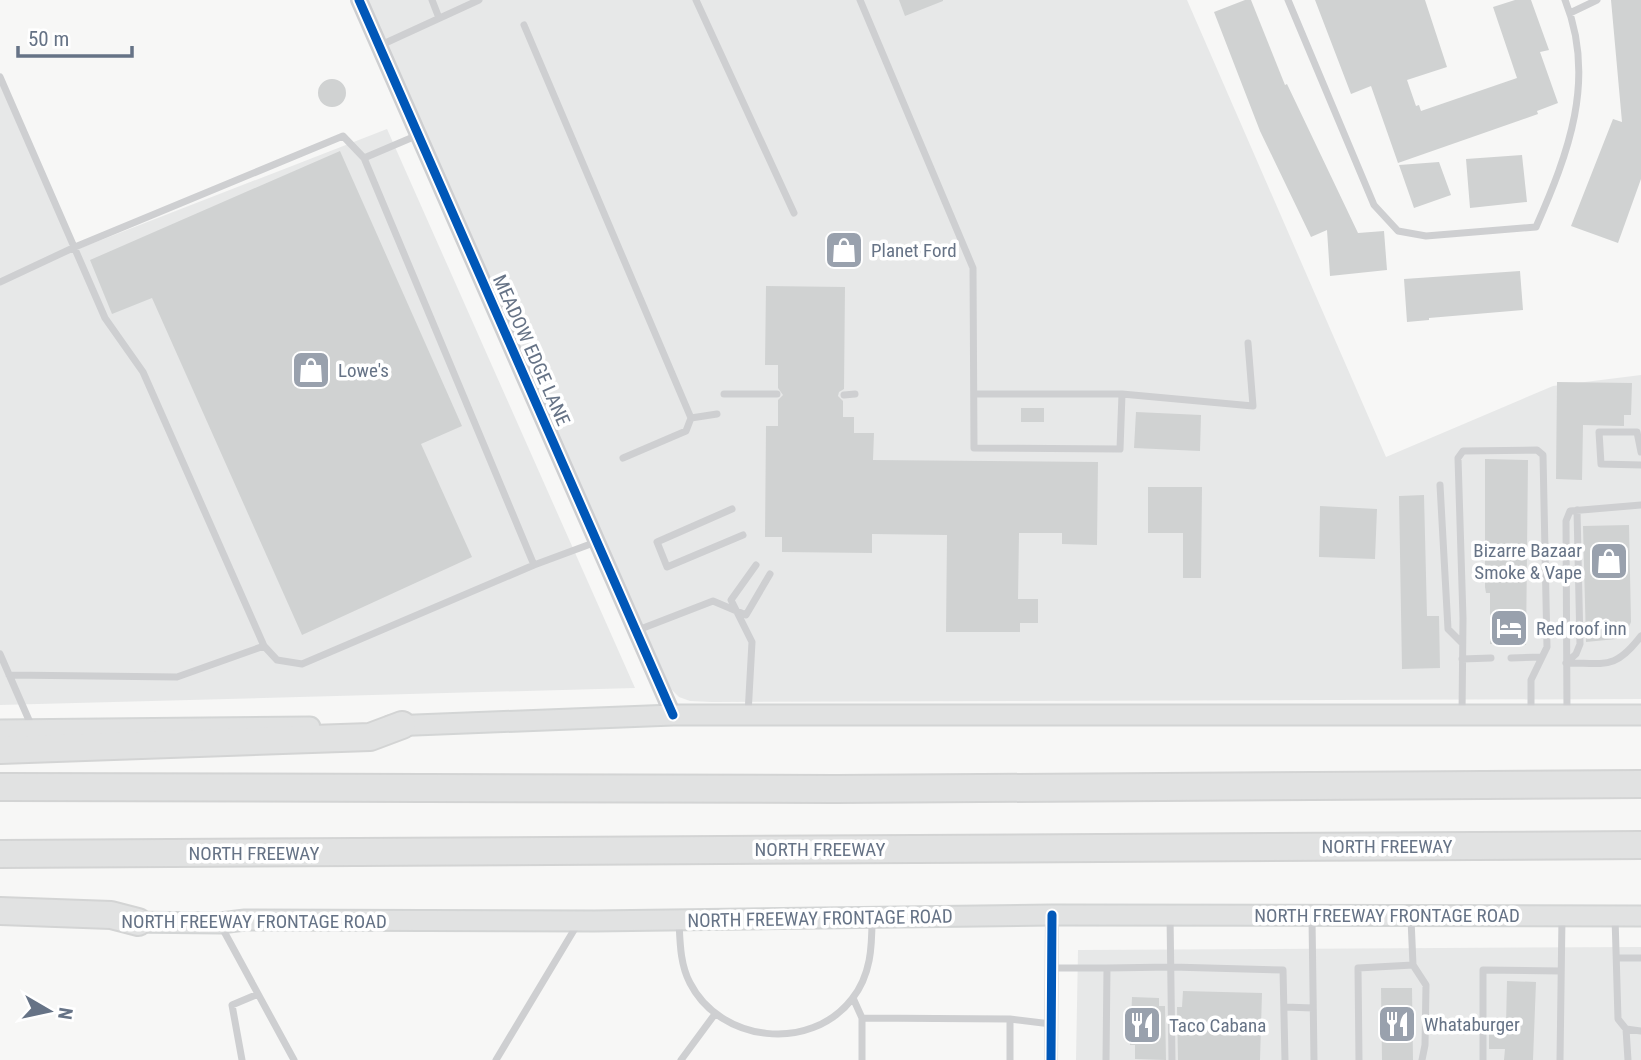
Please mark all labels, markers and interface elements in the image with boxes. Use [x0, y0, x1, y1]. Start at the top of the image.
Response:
scale bar [18, 14, 131, 58]
text: 50 m [28, 27, 69, 51]
shop icon: Planet Ford [823, 229, 865, 271]
place label: Planet Ford [871, 239, 957, 262]
street label: MEADOW EDGE LANE [488, 271, 575, 429]
shop icon: Lowe's [290, 349, 332, 391]
place label: Lowe's [338, 359, 389, 382]
place label: Bizarre Bazaar Smoke & Vape [1473, 539, 1582, 584]
shop icon: Bizarre Bazaar Smoke & Vape [1588, 540, 1630, 582]
hotel icon: Red roof inn [1488, 607, 1530, 649]
place label: Red roof inn [1536, 617, 1627, 640]
street label: NORTH FREEWAY [1322, 835, 1452, 858]
street label: NORTH FREEWAY [755, 838, 885, 861]
street label: NORTH FREEWAY [189, 842, 319, 865]
street label: NORTH FREEWAY FRONTAGE ROAD [1254, 904, 1520, 927]
street label: NORTH FREEWAY FRONTAGE ROAD [687, 905, 953, 932]
street label: NORTH FREEWAY FRONTAGE ROAD [121, 910, 387, 933]
north arrow [14, 976, 84, 1046]
restaurant icon: Whataburger [1376, 1003, 1418, 1045]
restaurant icon: Taco Cabana [1121, 1004, 1163, 1046]
text: N [53, 1006, 78, 1021]
place label: Whataburger [1424, 1013, 1520, 1036]
place label: Taco Cabana [1169, 1014, 1266, 1037]

